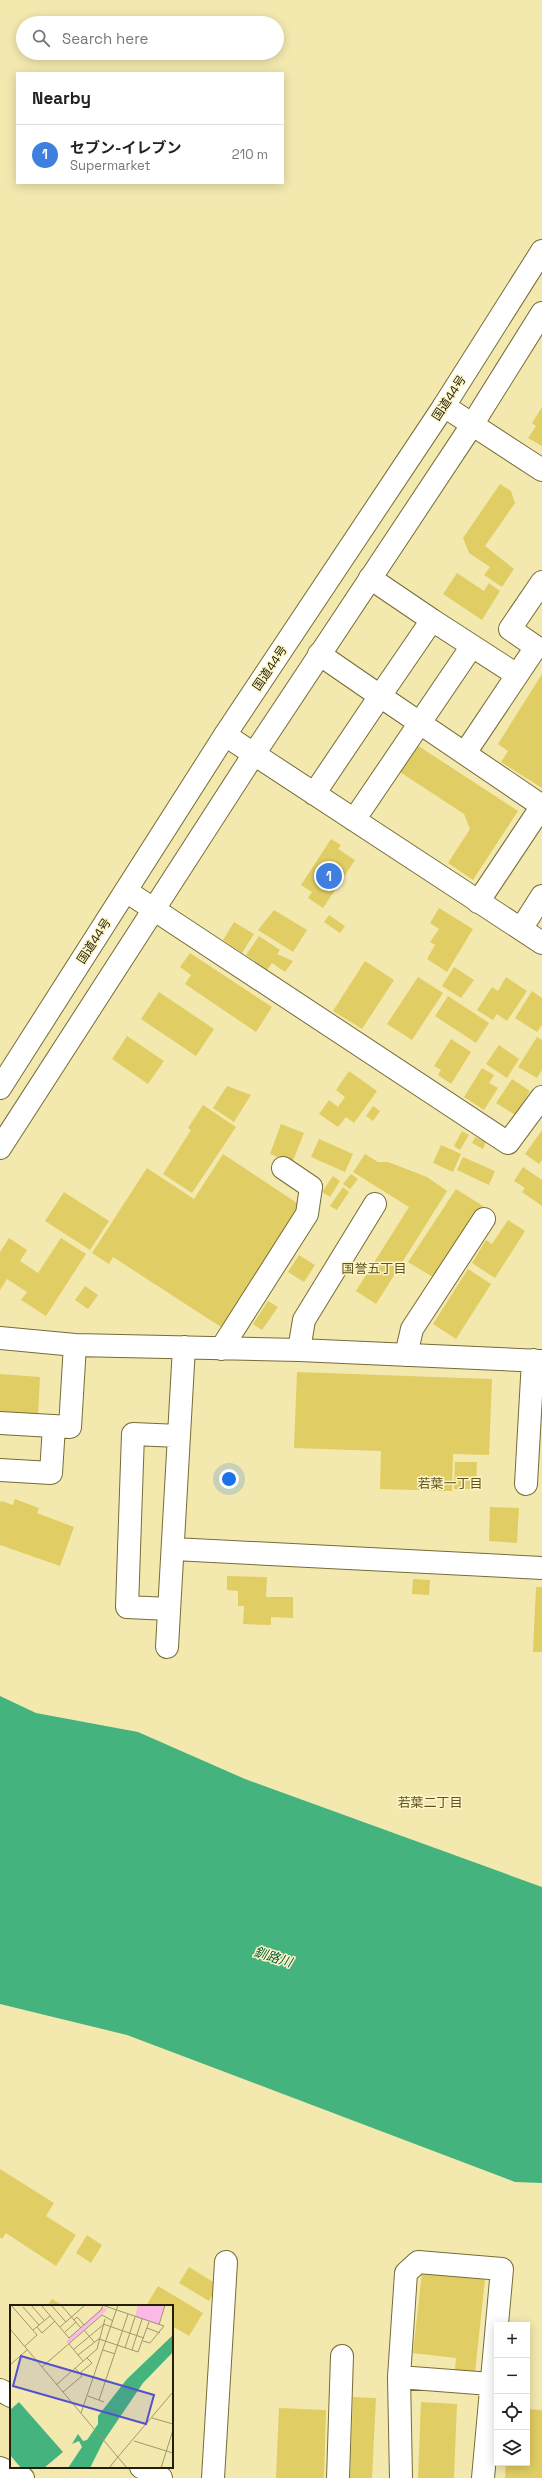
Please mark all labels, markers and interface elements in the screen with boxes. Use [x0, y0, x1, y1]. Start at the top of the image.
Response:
search box [16, 16, 284, 60]
icon: search [30, 27, 52, 49]
text: Search here [62, 29, 148, 48]
text: Nearby [32, 87, 91, 109]
text: セブン-イレブン [70, 138, 181, 157]
text: 1 [42, 146, 48, 163]
text: 210 m [232, 146, 268, 163]
text: Supermarket [70, 157, 151, 174]
street label: 国道44号 [428, 372, 470, 424]
street label: 国道44号 [249, 642, 291, 694]
pin: 1 [316, 861, 342, 891]
street label: 国道44号 [73, 915, 115, 967]
district label: 国誉五丁目 [341, 1260, 407, 1277]
your location [219, 1469, 239, 1489]
district label: 若葉一丁目 [417, 1475, 483, 1492]
district label: 若葉二丁目 [397, 1794, 463, 1811]
water label: 釧路川 [252, 1943, 296, 1971]
inset map [10, 2305, 173, 2468]
map controls [494, 2322, 530, 2466]
button: + [494, 2322, 530, 2358]
button: − [494, 2358, 530, 2394]
button: locate [494, 2394, 530, 2430]
button: layers [494, 2430, 530, 2466]

